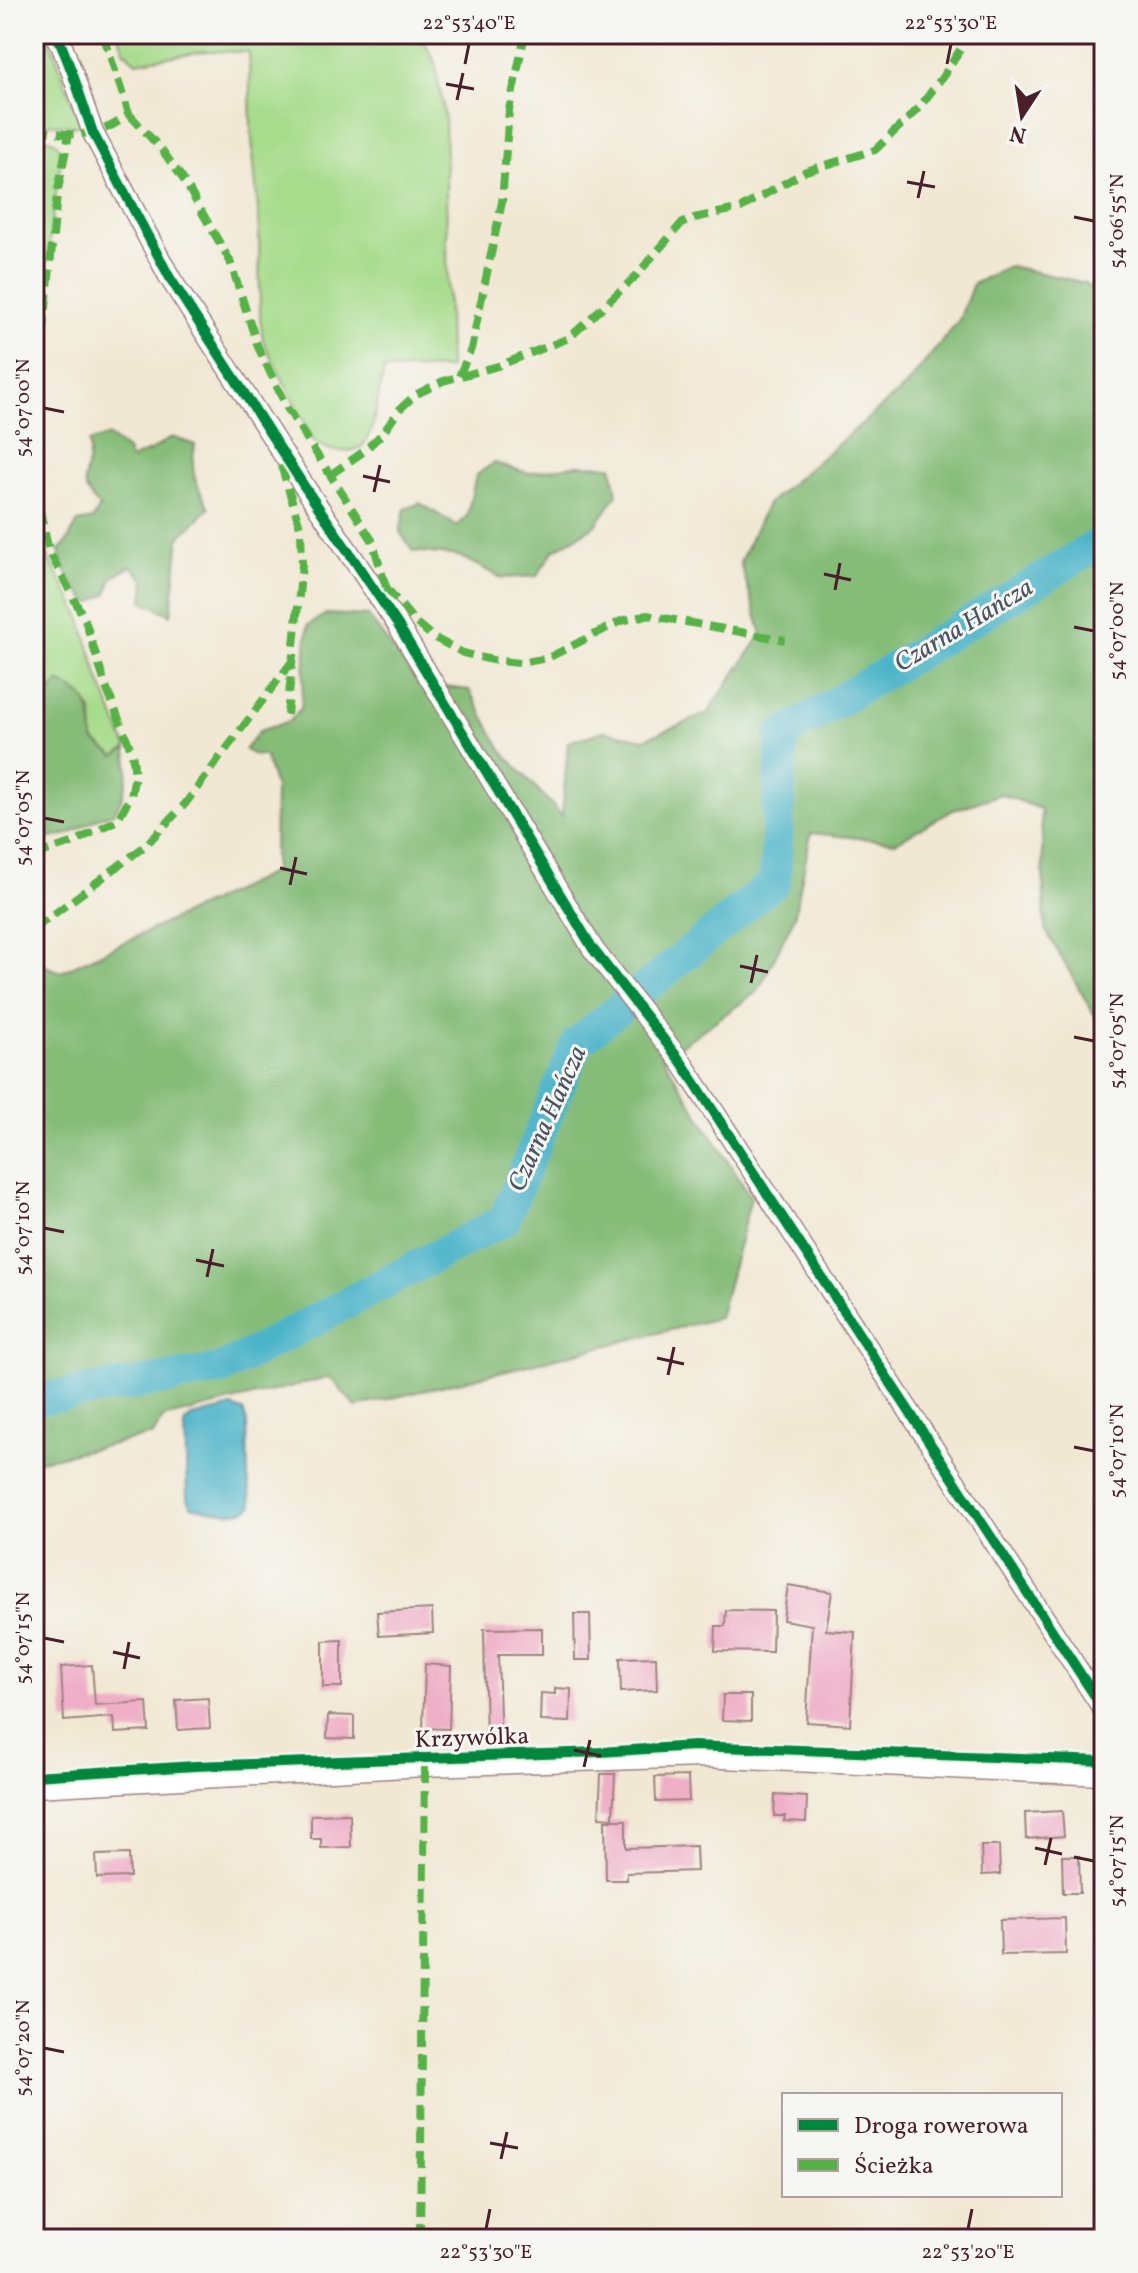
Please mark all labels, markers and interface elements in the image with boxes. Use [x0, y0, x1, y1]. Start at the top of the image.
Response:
text: 22°53'40"E [423, 10, 515, 38]
text: 22°53'30"E [905, 10, 997, 38]
north arrow [982, 76, 1062, 156]
text: N [1007, 116, 1029, 150]
text: 54°06'55"N [1104, 173, 1132, 269]
text: 54°07'00"N [10, 358, 38, 458]
water label: Czarna Hańcza [888, 570, 1040, 682]
text: 54°07'00"N [1104, 581, 1132, 681]
text: 54°07'05"N [10, 770, 38, 866]
text: 54°07'05"N [1104, 993, 1132, 1089]
water label: Czarna Hańcza [500, 1040, 596, 1198]
text: 54°07'10"N [10, 1180, 38, 1275]
text: 54°07'10"N [1104, 1403, 1132, 1498]
text: 54°07'15"N [10, 1591, 38, 1684]
street label: Krzywólka [414, 1720, 530, 1758]
text: 54°07'15"N [1104, 1814, 1132, 1907]
text: 54°07'20"N [10, 1999, 38, 2097]
legend [782, 2093, 1062, 2197]
text: Droga rowerowa [854, 2110, 1029, 2144]
text: Ścieżka [854, 2150, 934, 2184]
text: 22°53'30"E [440, 2239, 532, 2267]
text: 22°53'20"E [921, 2239, 1015, 2267]

